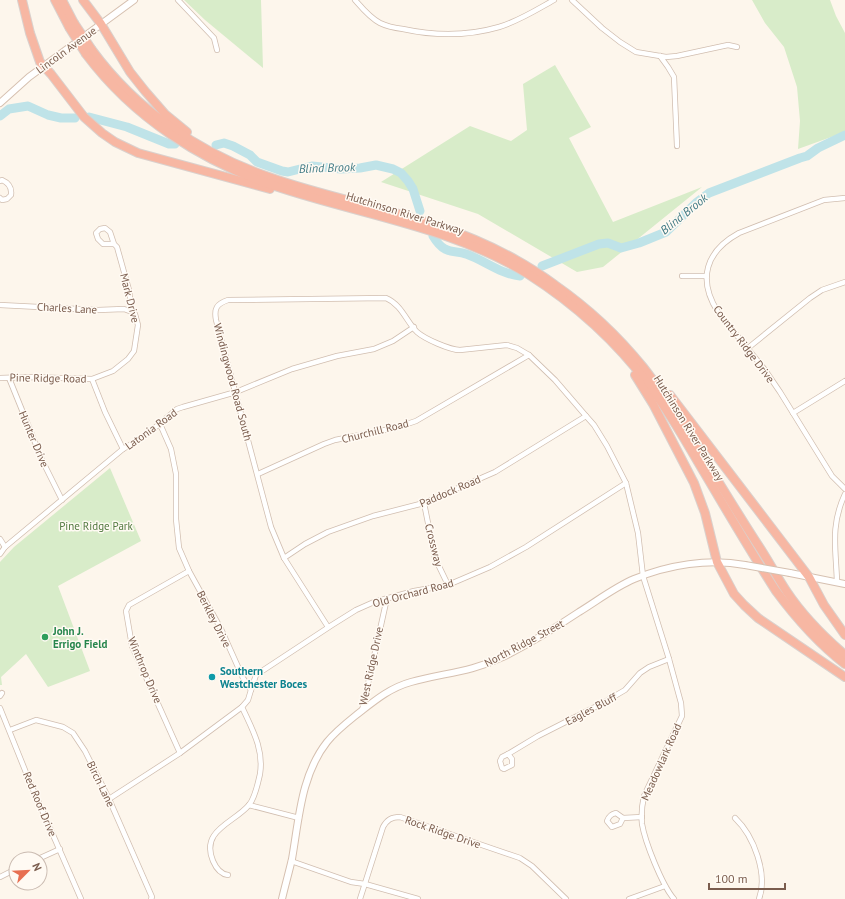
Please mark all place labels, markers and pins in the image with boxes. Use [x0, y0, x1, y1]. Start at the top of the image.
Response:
place label: John J. Errigo Field [52, 624, 107, 651]
marker: John J. Errigo Field [40, 632, 50, 642]
place label: Southern Westchester Boces [220, 664, 307, 691]
marker: Southern Westchester Boces [207, 672, 217, 682]

